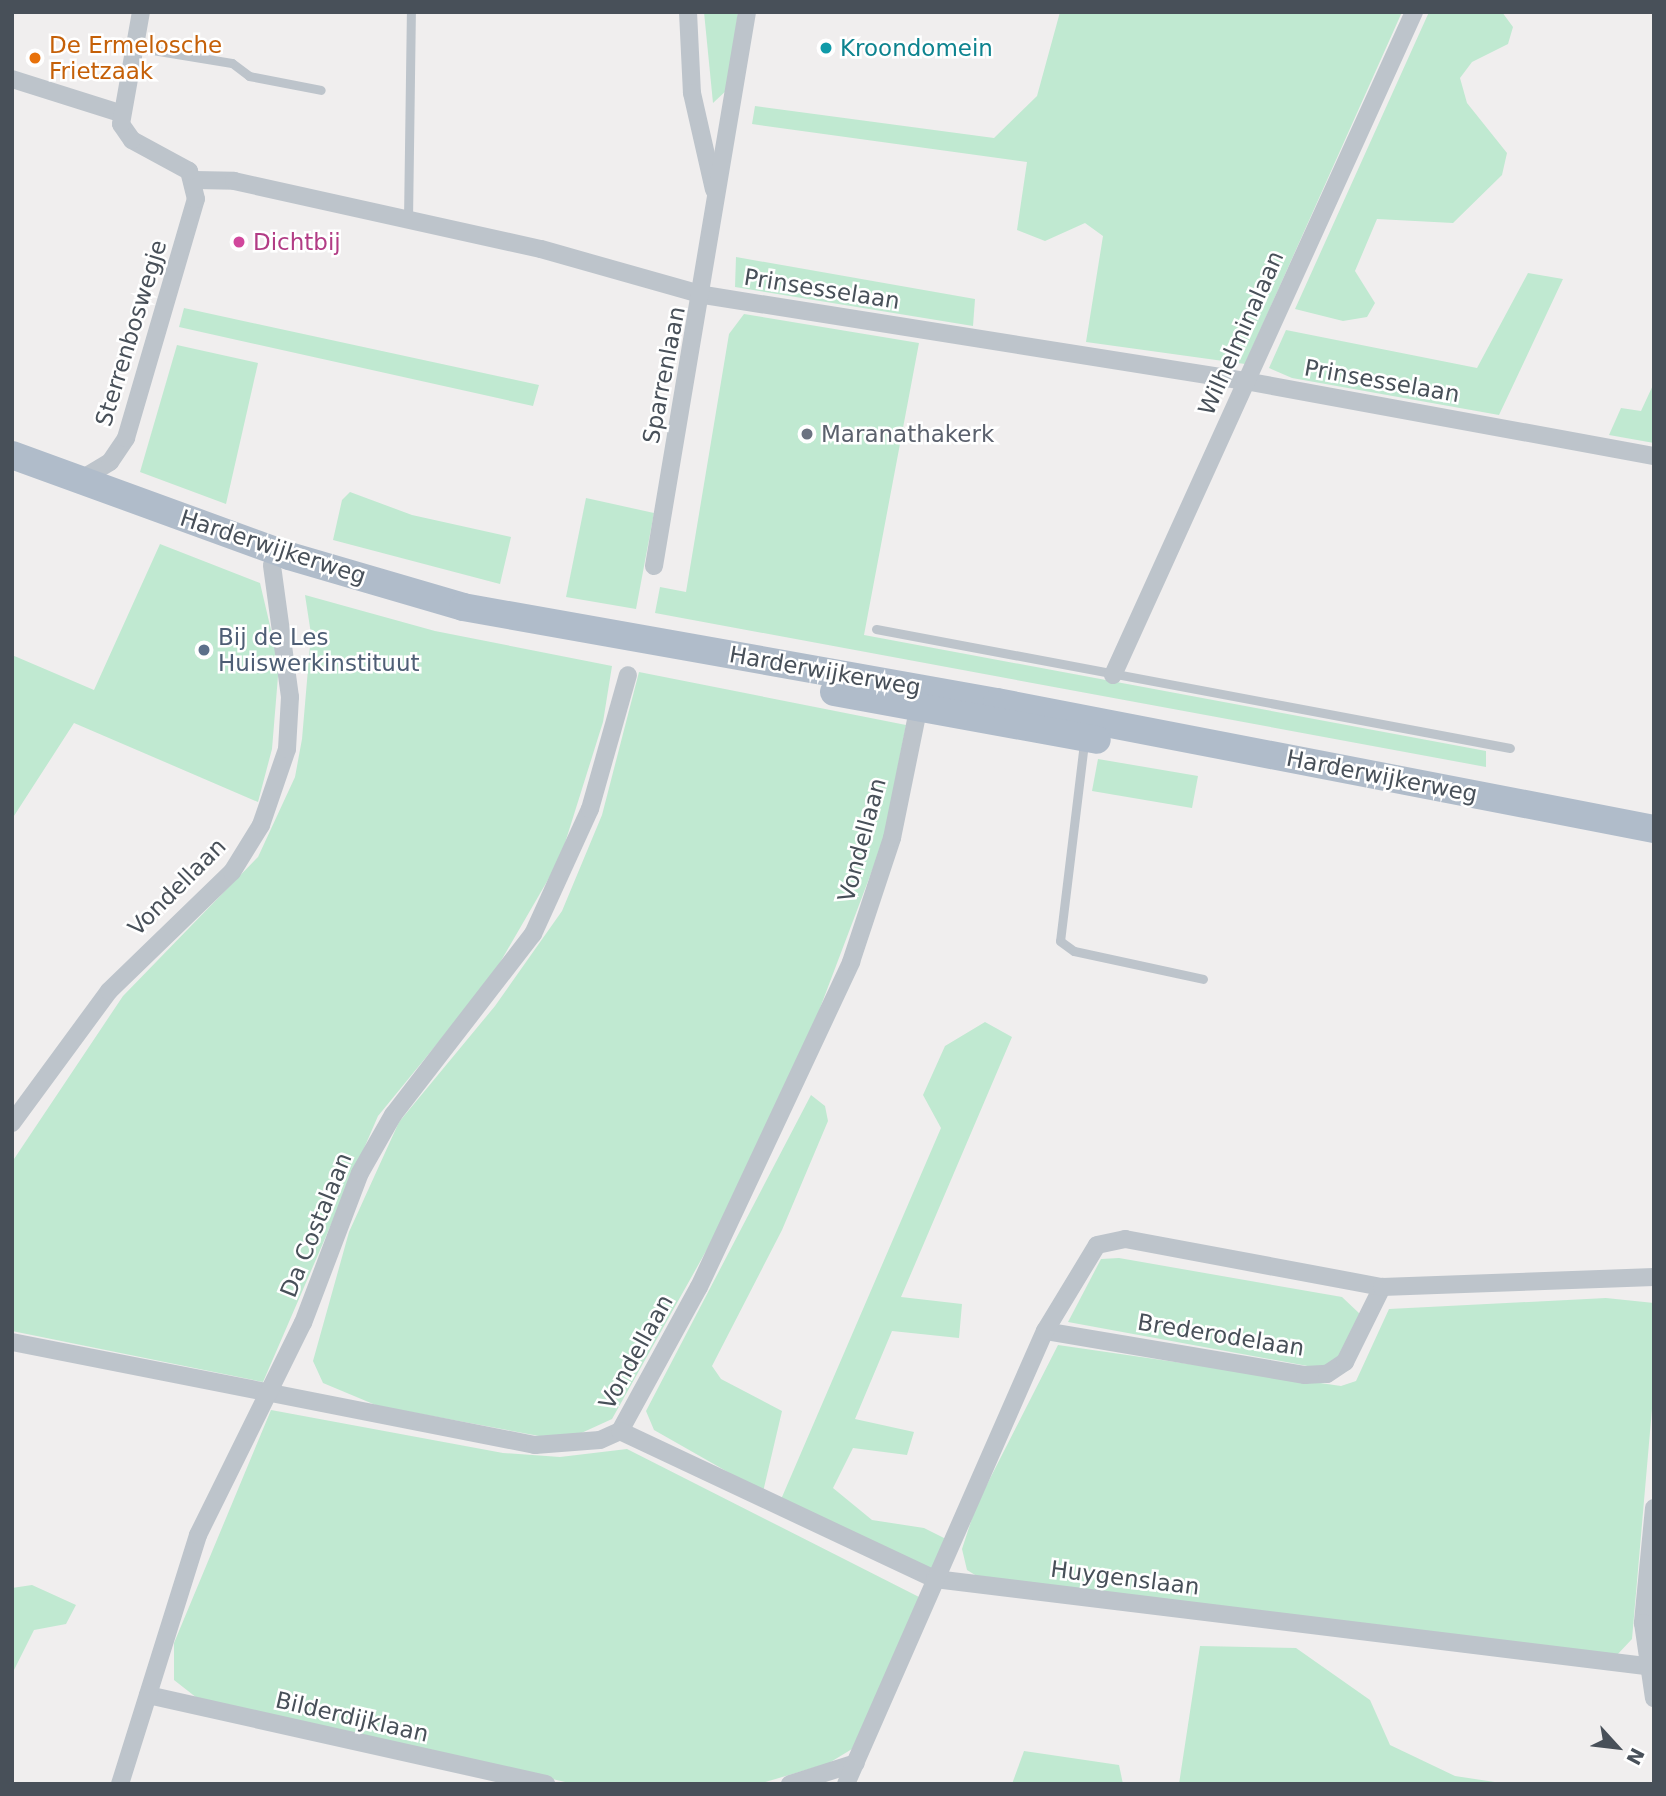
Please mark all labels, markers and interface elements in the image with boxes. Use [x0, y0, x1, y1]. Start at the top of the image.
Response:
place label: De Ermelosche Frietzaak [49, 31, 222, 85]
place label: Kroondomein [840, 34, 993, 62]
marker: Kroondomein [818, 40, 834, 56]
marker: De Ermelosche Frietzaak [27, 50, 43, 66]
place label: Dichtbij [253, 228, 341, 256]
marker: Dichtbij [231, 234, 247, 250]
street label: Sterrenboswegje [90, 237, 172, 429]
street label: Wilhelminalaan [1192, 247, 1290, 419]
street label: Prinsesselaan [742, 263, 902, 315]
street label: Sparrenlaan [637, 304, 691, 446]
street label: Prinsesselaan [1302, 354, 1462, 408]
place label: Maranathakerk [821, 420, 994, 448]
marker: Maranathakerk [799, 426, 815, 442]
street label: Harderwijkerweg [177, 504, 369, 590]
place label: Bij de Les Huiswerkinstituut [218, 623, 420, 677]
street label: Harderwijkerweg [727, 641, 923, 701]
marker: Bij de Les Huiswerkinstituut [196, 642, 212, 658]
street label: Harderwijkerweg [1284, 744, 1480, 808]
street label: Vondellaan [832, 775, 892, 905]
street label: Vondellaan [122, 832, 232, 942]
street label: Da Costalaan [274, 1149, 358, 1301]
street label: Vondellaan [593, 1290, 679, 1414]
street label: Brederodelaan [1136, 1308, 1306, 1362]
street label: Huygenslaan [1049, 1555, 1201, 1601]
street label: Bilderdijklaan [273, 1686, 431, 1748]
north arrow [1582, 1712, 1652, 1782]
text: N [1622, 1744, 1649, 1769]

